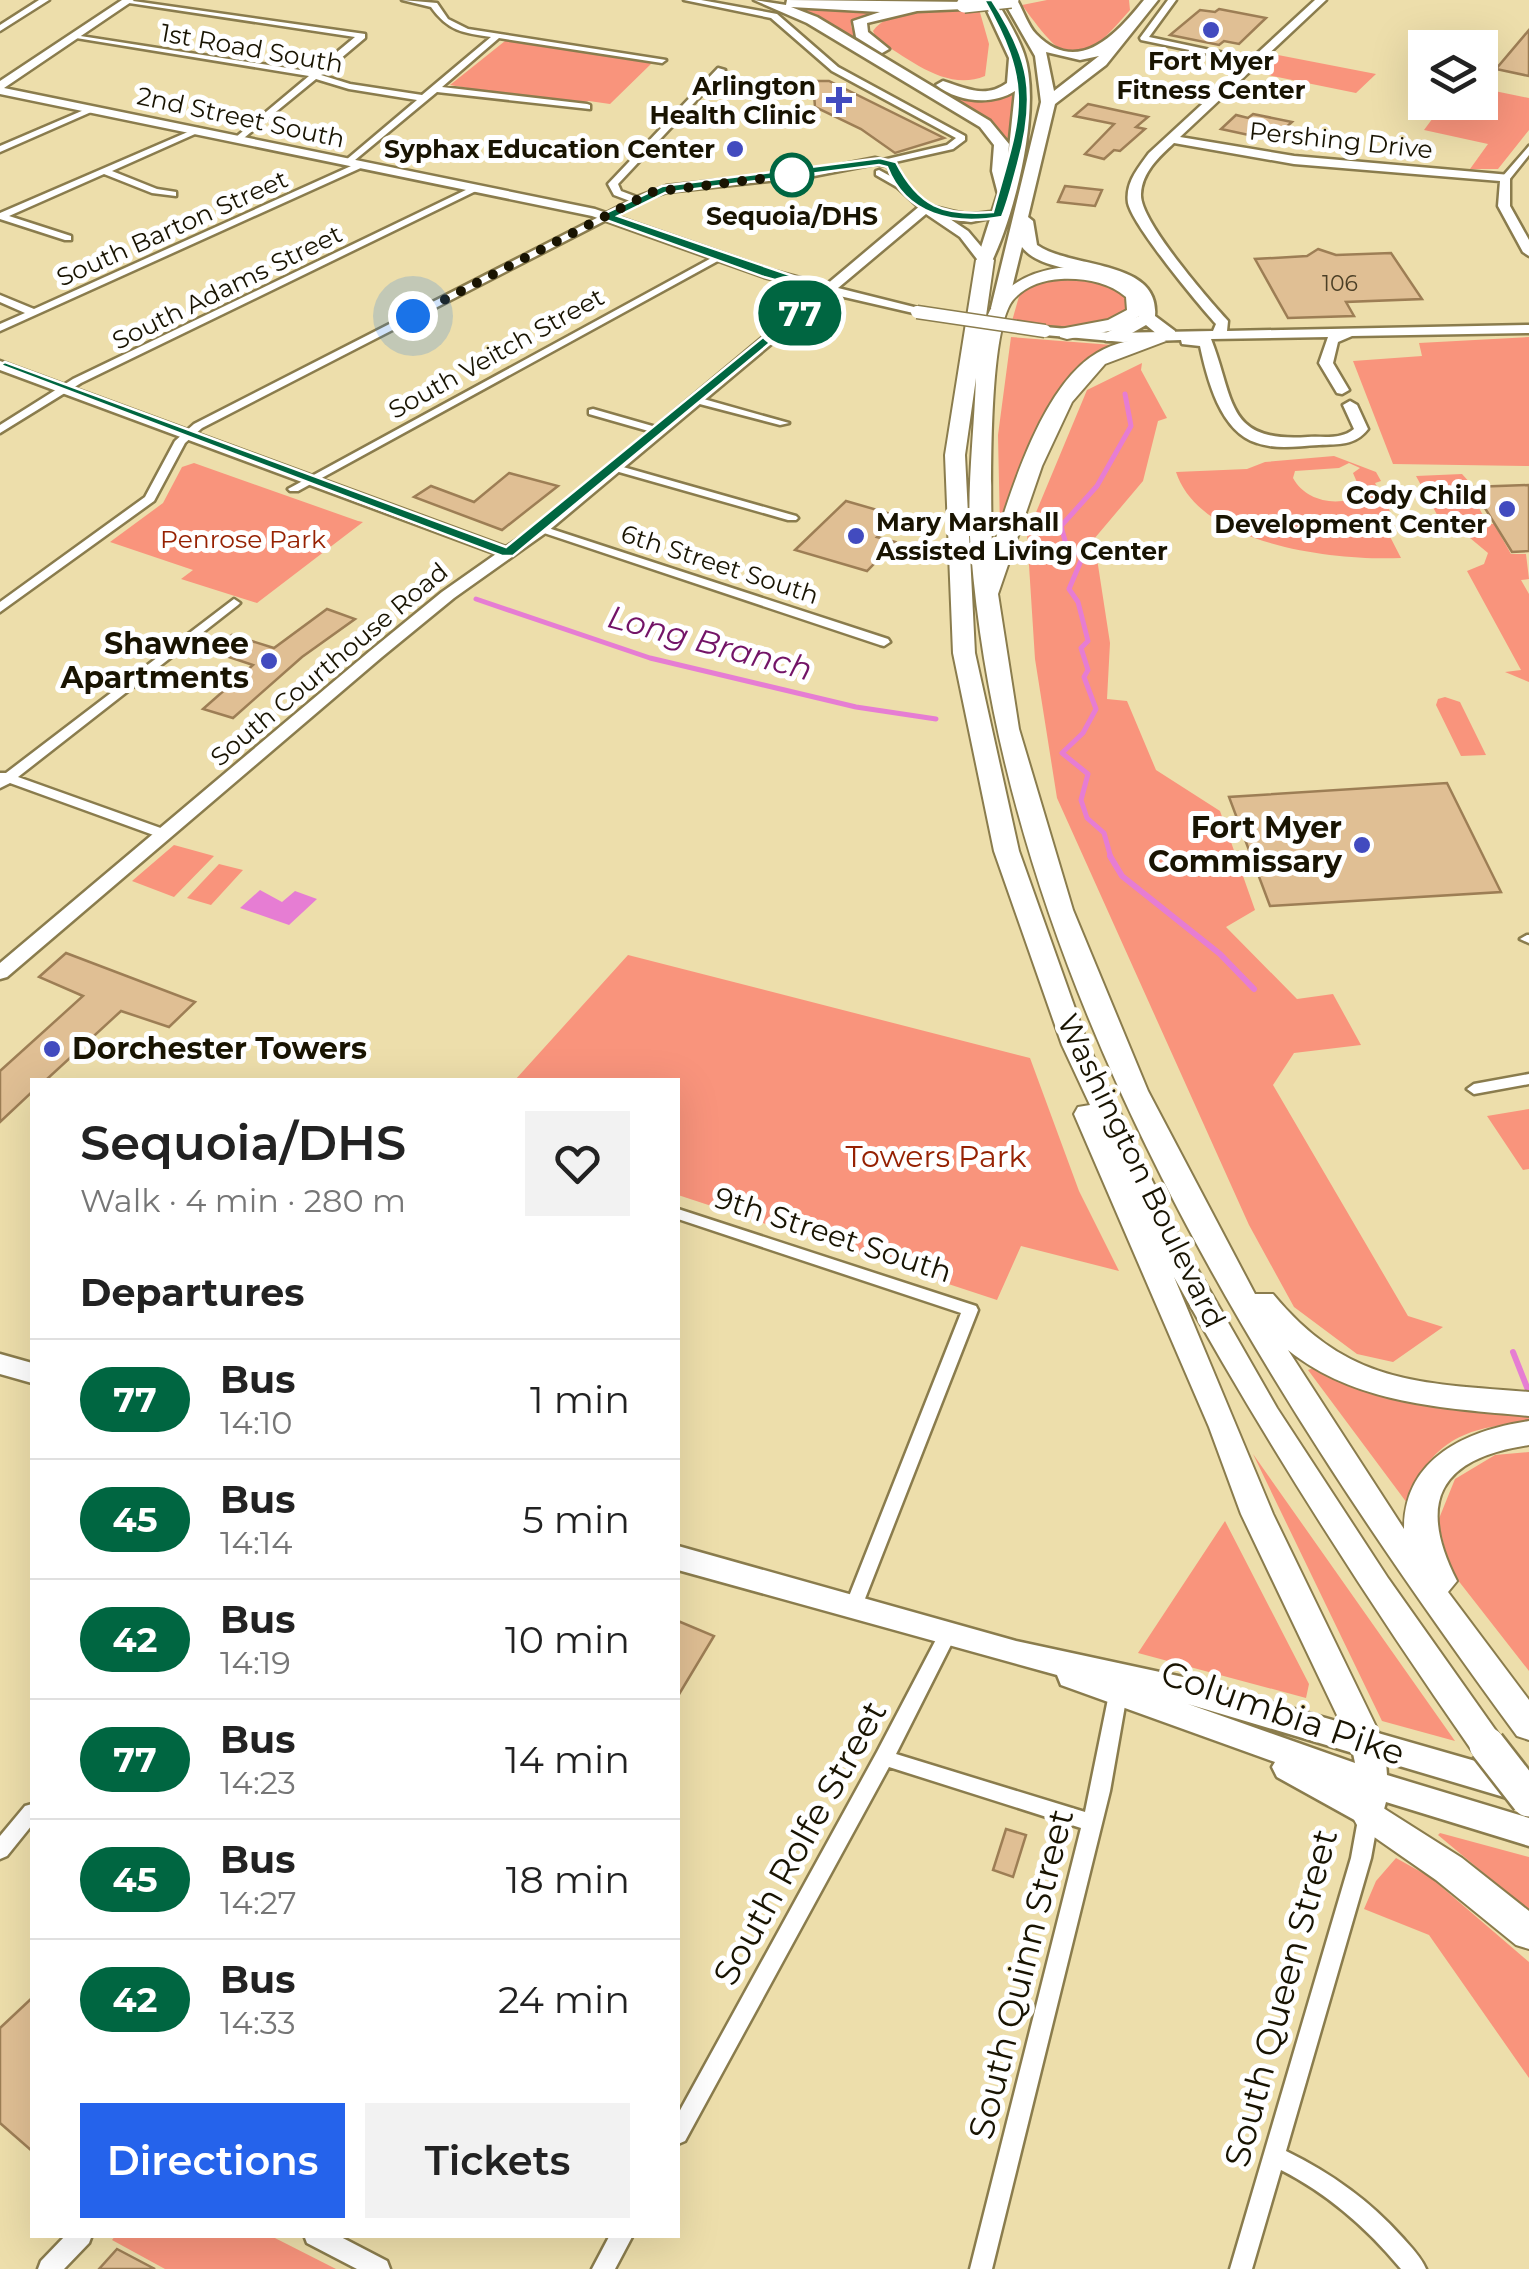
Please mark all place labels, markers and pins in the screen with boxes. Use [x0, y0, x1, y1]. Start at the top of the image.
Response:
marker: Fort Myer Fitness Center [1200, 19, 1222, 41]
place label: Fort Myer Fitness Center [1117, 46, 1306, 105]
place label: Arlington Health Clinic [649, 71, 816, 130]
marker: Arlington Health Clinic [826, 87, 852, 113]
place label: Syphax Education Center [384, 134, 715, 164]
marker: Syphax Education Center [724, 138, 746, 160]
marker: Sequoia/DHS [771, 154, 813, 196]
place label: Sequoia/DHS [706, 201, 878, 231]
place label: Cody Child Development Center [1214, 480, 1487, 539]
marker: Cody Child Development Center [1496, 498, 1518, 520]
place label: Mary Marshall Assisted Living Center [875, 507, 1168, 566]
marker: Mary Marshall Assisted Living Center [845, 525, 867, 547]
place label: Shawnee Apartments [59, 625, 249, 696]
marker: Shawnee Apartments [258, 650, 280, 672]
place label: Fort Myer Commissary [1148, 809, 1343, 880]
marker: Fort Myer Commissary [1351, 834, 1373, 856]
place label: Dorchester Towers [72, 1030, 367, 1067]
marker: Dorchester Towers [41, 1038, 63, 1060]

